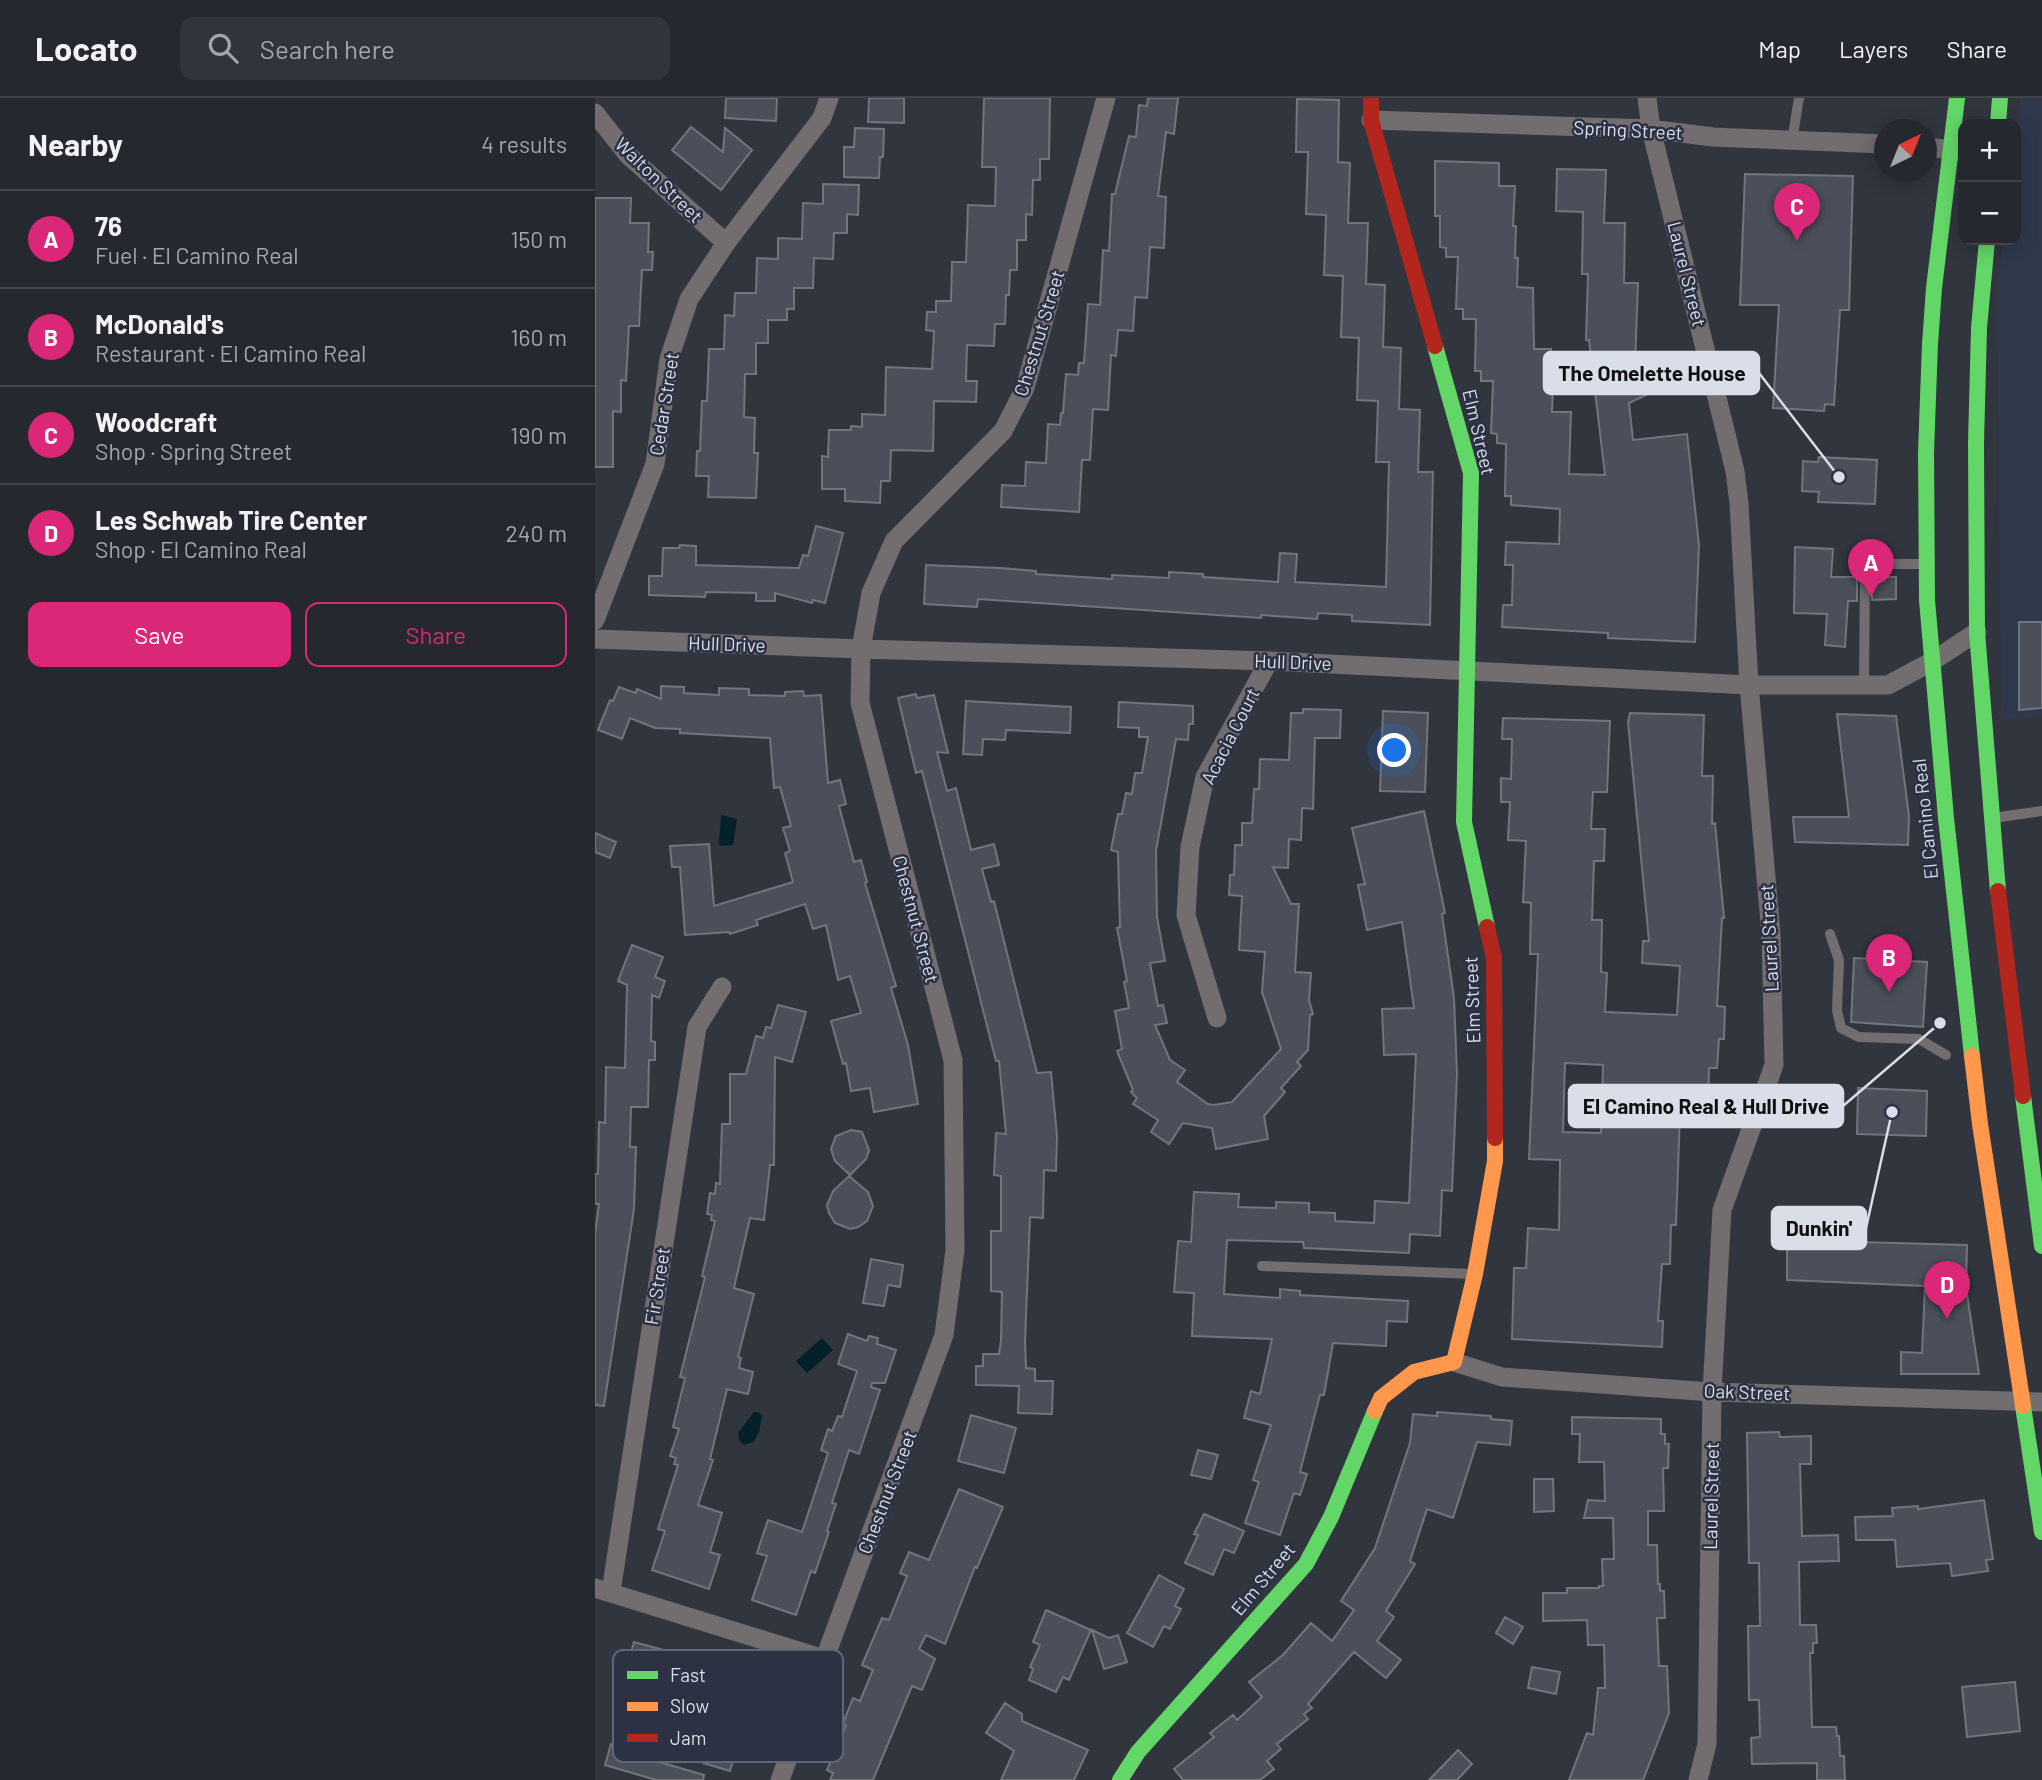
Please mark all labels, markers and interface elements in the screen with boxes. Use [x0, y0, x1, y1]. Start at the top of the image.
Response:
search box [180, 17, 670, 80]
text: Locato [35, 28, 138, 68]
icon: search [204, 29, 242, 67]
text: Search here [260, 33, 395, 64]
text: Map [1758, 34, 1801, 63]
text: Layers [1839, 34, 1908, 63]
text: Share [1946, 34, 2007, 63]
street label: Spring Street [1573, 115, 1683, 144]
north arrow [1874, 119, 1937, 182]
map controls [1958, 119, 2021, 245]
button: + [1958, 119, 2021, 182]
text: Nearby [28, 126, 123, 162]
text: 4 results [481, 130, 567, 158]
street label: Walton Street [611, 132, 708, 227]
button: − [1958, 182, 2021, 245]
pin: C [1774, 183, 1820, 241]
text: 76 [95, 210, 122, 241]
street label: Laurel Street [1663, 219, 1712, 329]
text: A [43, 225, 59, 253]
text: 150 m [511, 225, 567, 253]
text: Fuel · El Camino Real [95, 241, 298, 269]
street label: Chestnut Street [1008, 267, 1069, 399]
text: McDonald's [95, 308, 224, 339]
text: B [44, 323, 58, 351]
text: 160 m [510, 323, 567, 351]
text: Restaurant · El Camino Real [95, 339, 366, 367]
street label: Cedar Street [644, 351, 683, 457]
callout: The Omelette House [1544, 352, 1759, 394]
text: The Omelette House [1558, 360, 1746, 385]
street label: Elm Street [1458, 387, 1501, 477]
text: Woodcraft [95, 406, 217, 437]
text: C [44, 421, 58, 449]
text: 190 m [510, 421, 567, 449]
text: Shop · Spring Street [95, 437, 292, 465]
text: Les Schwab Tire Center [95, 504, 367, 535]
text: D [44, 519, 58, 547]
text: 240 m [505, 519, 567, 547]
text: Shop · El Camino Real [95, 535, 307, 563]
pin: A [1848, 539, 1894, 597]
button: Save [28, 602, 291, 667]
button: Share [305, 602, 567, 667]
street label: Hull Drive [688, 631, 766, 656]
street label: Hull Drive [1254, 649, 1332, 674]
street label: Acacia Court [1195, 684, 1264, 788]
your location [1377, 733, 1411, 767]
street label: El Camino Real [1907, 758, 1942, 881]
street label: Chestnut Street [888, 853, 944, 985]
street label: Laurel Street [1754, 884, 1783, 992]
pin: B [1866, 934, 1912, 992]
street label: Elm Street [1458, 956, 1485, 1044]
callout: El Camino Real & Hull Drive [1569, 1085, 1843, 1127]
text: El Camino Real & Hull Drive [1583, 1093, 1829, 1118]
callout: Dunkin' [1772, 1207, 1866, 1249]
text: Dunkin' [1786, 1215, 1853, 1240]
street label: Fir Street [639, 1245, 674, 1326]
pin: D [1924, 1261, 1970, 1319]
street label: Oak Street [1703, 1378, 1791, 1405]
street label: Chestnut Street [852, 1427, 921, 1557]
street label: Laurel Street [1698, 1442, 1723, 1550]
street label: Elm Street [1226, 1538, 1299, 1619]
legend [613, 1650, 843, 1762]
text: Fast [670, 1663, 706, 1686]
text: Slow [670, 1694, 709, 1717]
text: Jam [670, 1726, 706, 1749]

